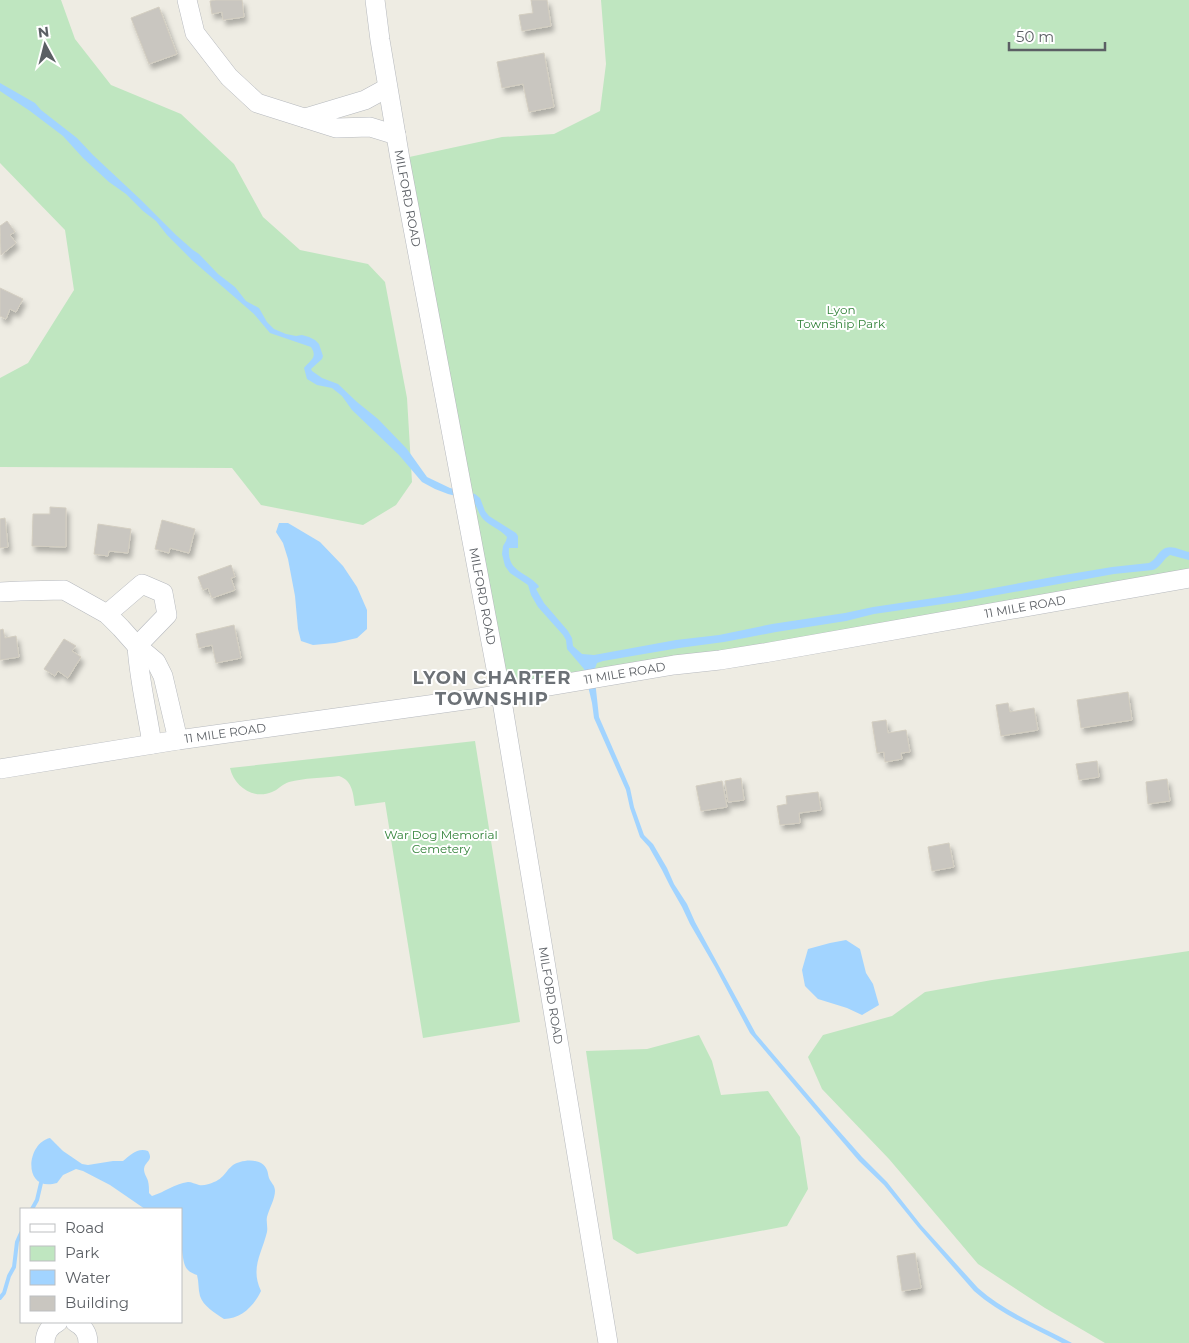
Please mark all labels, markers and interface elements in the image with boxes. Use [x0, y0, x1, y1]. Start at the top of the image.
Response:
north arrow [20, 20, 70, 70]
scale bar [1009, 20, 1105, 52]
text: N [37, 22, 50, 42]
text: 50 m [1016, 27, 1054, 46]
street label: MILFORD ROAD [392, 148, 424, 248]
park label: Lyon Township Park [797, 302, 886, 331]
street label: MILFORD ROAD [466, 546, 499, 646]
street label: 11 MILE ROAD [983, 592, 1067, 621]
street label: 11 MILE ROAD [583, 659, 667, 687]
district label: LYON CHARTER TOWNSHIP [413, 667, 571, 710]
street label: 11 MILE ROAD [183, 720, 267, 746]
park label: War Dog Memorial Cemetery [384, 827, 498, 856]
street label: MILFORD ROAD [536, 946, 567, 1045]
legend [20, 1208, 182, 1323]
text: Road [65, 1218, 104, 1237]
text: Park [65, 1243, 99, 1262]
text: Water [65, 1268, 111, 1287]
text: Building [65, 1293, 129, 1312]

